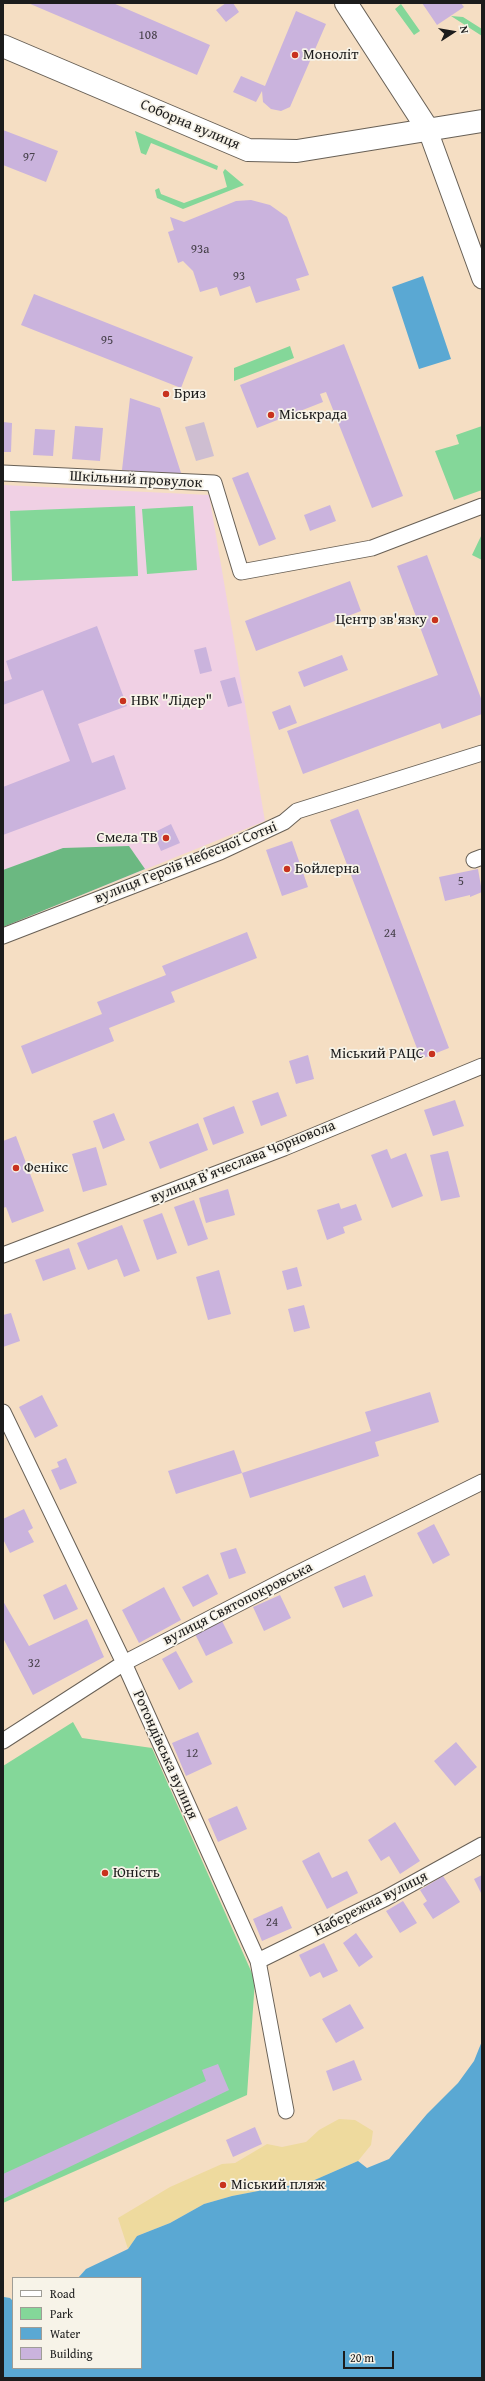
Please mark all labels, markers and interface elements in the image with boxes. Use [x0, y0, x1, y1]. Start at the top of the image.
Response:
north arrow [433, 12, 473, 52]
text: N [456, 24, 473, 35]
house number: 108 [139, 28, 157, 44]
place label: Моноліт [303, 46, 358, 64]
marker: Моноліт [290, 50, 300, 60]
street label: Соборна вулиця [137, 96, 243, 154]
house number: 97 [23, 150, 35, 166]
house number: 93а [191, 242, 209, 258]
house number: 93 [233, 269, 245, 285]
house number: 95 [101, 333, 113, 349]
place label: Бриз [174, 385, 206, 403]
marker: Бриз [161, 389, 171, 399]
place label: Міськрада [279, 406, 347, 424]
marker: Міськрада [266, 410, 276, 420]
street label: Шкільний провулок [69, 468, 203, 492]
place label: Центр зв'язку [336, 611, 427, 629]
marker: Центр зв'язку [430, 615, 440, 625]
place label: НВК "Лідер" [131, 692, 212, 710]
marker: НВК "Лідер" [118, 696, 128, 706]
street label: вулиця Героїв Небесної Сотні [92, 818, 280, 908]
place label: Смела ТВ [96, 829, 158, 847]
marker: Смела ТВ [161, 833, 171, 843]
place label: Бойлерна [295, 860, 359, 878]
marker: Бойлерна [282, 864, 292, 874]
house number: 5 [458, 874, 464, 890]
house number: 24 [384, 926, 396, 942]
place label: Міський РАЦС [330, 1045, 424, 1063]
marker: Міський РАЦС [427, 1049, 437, 1059]
street label: вулиця Вʼячеслава Чорновола [148, 1117, 338, 1207]
place label: Фенікс [24, 1159, 68, 1177]
marker: Фенікс [11, 1163, 21, 1173]
street label: вулиця Святопокровська [160, 1558, 316, 1650]
house number: 32 [28, 1656, 40, 1672]
street label: Ротондівська вулиця [128, 1688, 202, 1822]
house number: 12 [186, 1746, 198, 1762]
place label: Юність [113, 1864, 160, 1882]
marker: Юність [100, 1868, 110, 1878]
street label: Набережна вулиця [311, 1868, 431, 1940]
house number: 24 [266, 1915, 278, 1931]
place label: Міський пляж [231, 2176, 325, 2194]
marker: Міський пляж [218, 2180, 228, 2190]
legend [12, 2277, 142, 2369]
text: Road [50, 2285, 75, 2302]
text: Park [50, 2305, 73, 2322]
text: Water [50, 2325, 80, 2342]
scale bar [345, 2343, 396, 2369]
text: Building [50, 2345, 93, 2362]
text: 20 m [350, 2349, 374, 2366]

